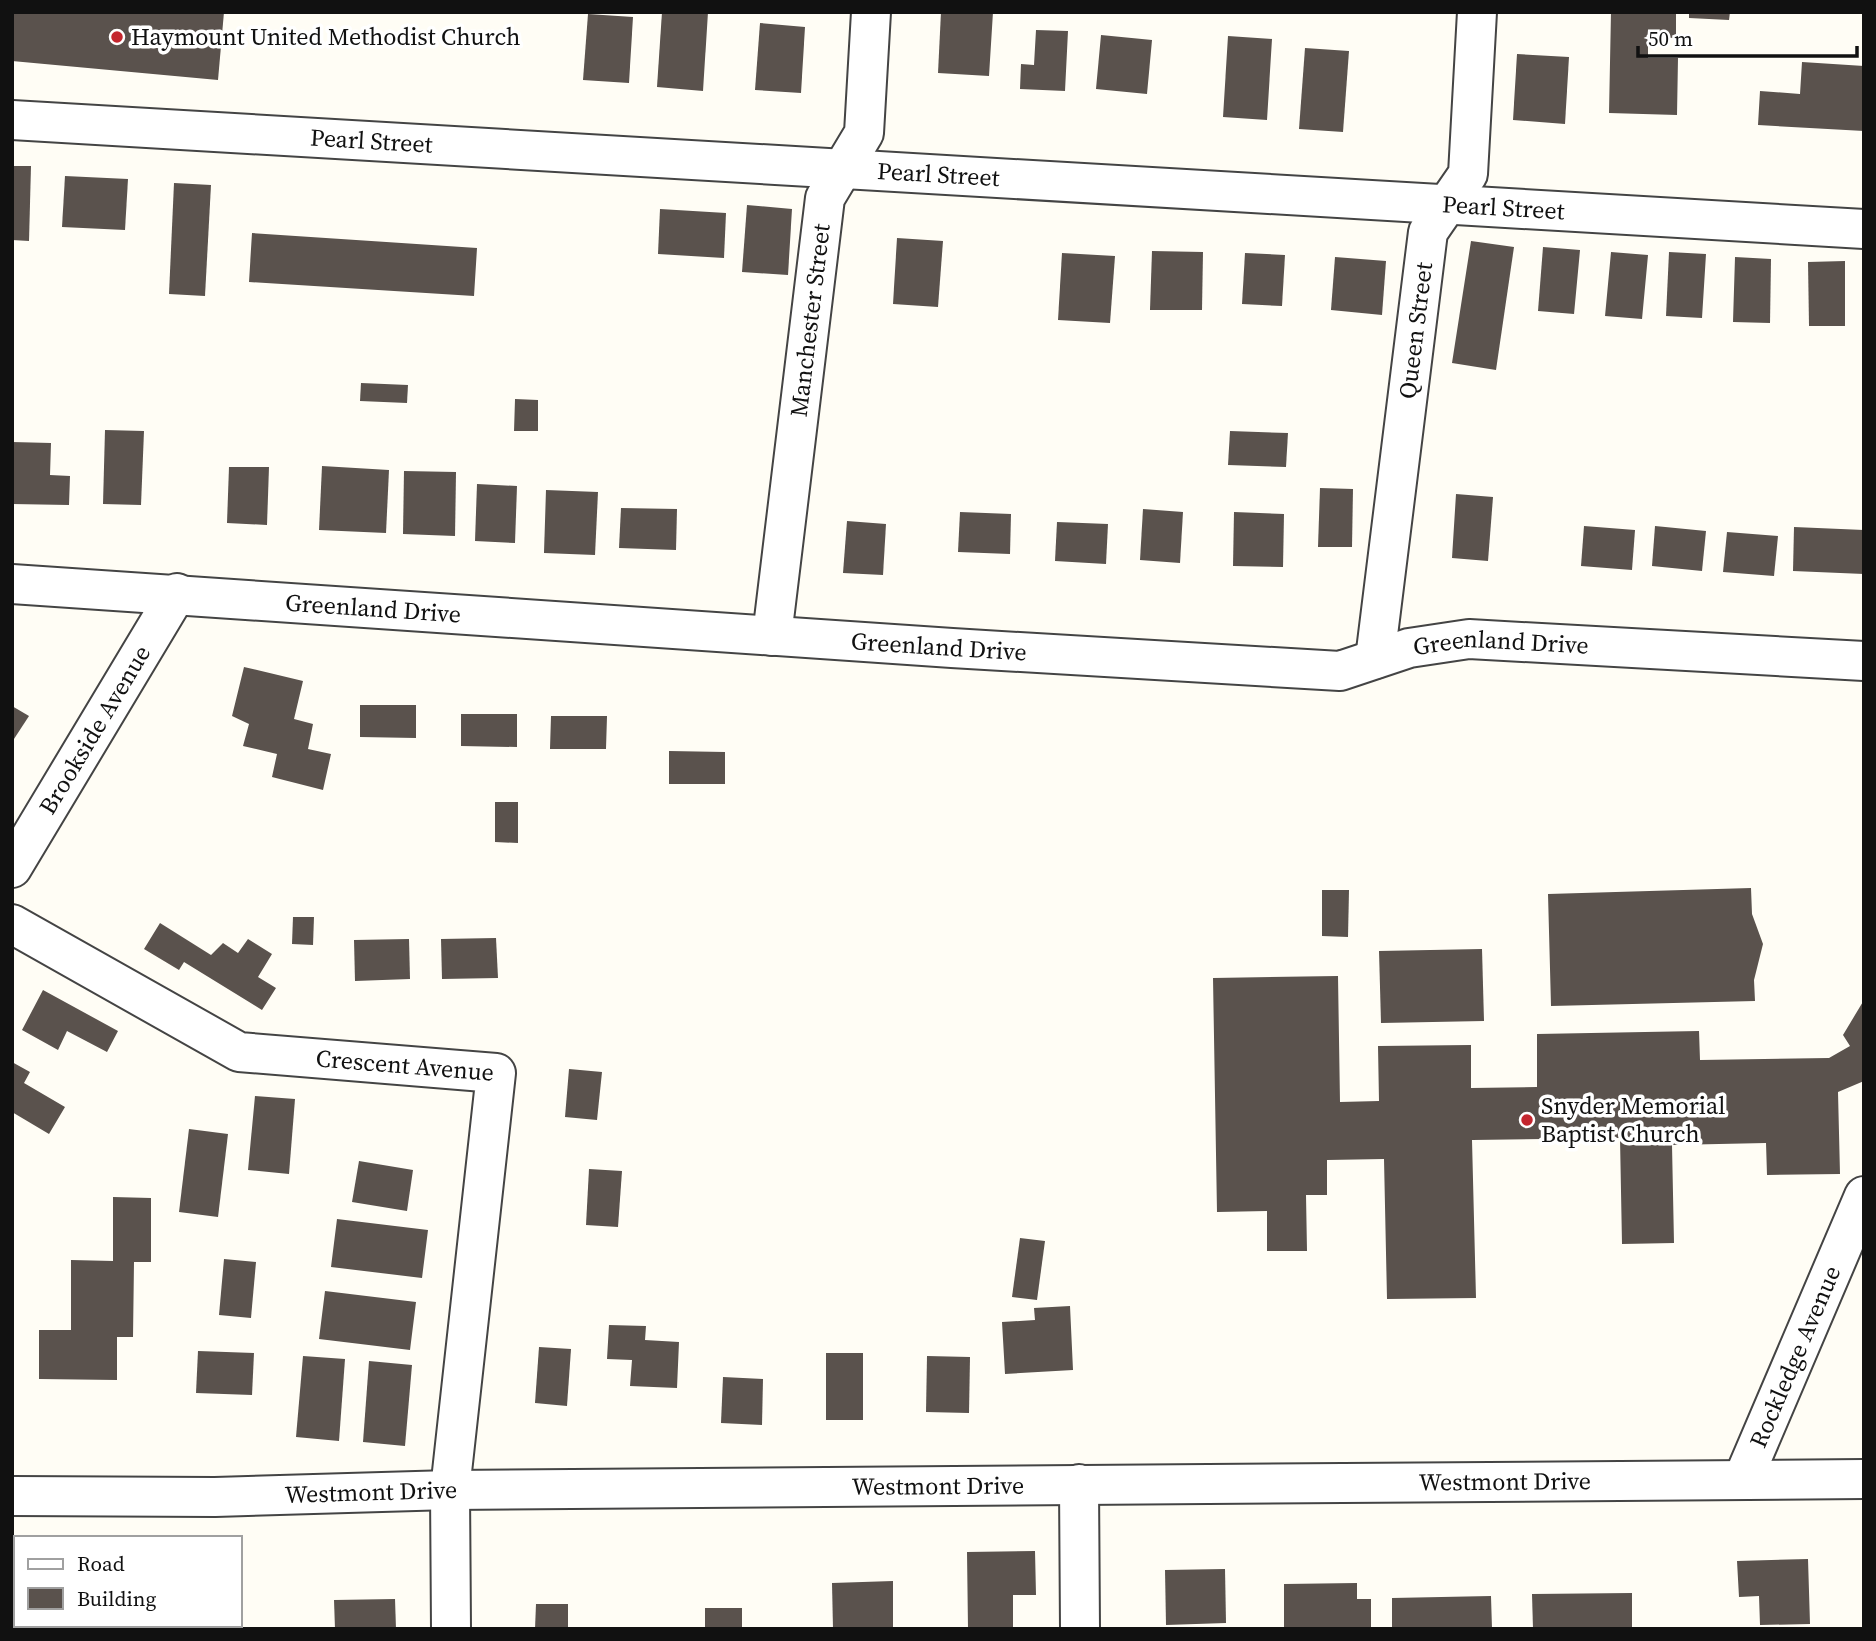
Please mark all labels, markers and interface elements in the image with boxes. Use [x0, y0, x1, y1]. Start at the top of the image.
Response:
scale bar [1638, 14, 1857, 58]
place label: Haymount United Methodist Church [131, 20, 520, 53]
text: 50 m [1648, 24, 1693, 53]
marker: Haymount United Methodist Church [109, 29, 125, 45]
street label: Pearl Street [309, 121, 434, 161]
street label: Pearl Street [876, 154, 1001, 194]
street label: Pearl Street [1441, 187, 1566, 227]
street label: Manchester Street [782, 222, 838, 419]
street label: Queen Street [1390, 260, 1440, 401]
street label: Greenland Drive [284, 586, 462, 631]
street label: Greenland Drive [1411, 622, 1590, 663]
street label: Greenland Drive [850, 624, 1028, 668]
street label: Brookside Avenue [31, 639, 158, 820]
street label: Crescent Avenue [315, 1041, 495, 1089]
place label: Snyder Memorial Baptist Church [1541, 1089, 1725, 1150]
marker: Snyder Memorial Baptist Church [1519, 1112, 1535, 1128]
street label: Rockledge Avenue [1741, 1260, 1848, 1453]
street label: Westmont Drive [1419, 1464, 1591, 1498]
street label: Westmont Drive [852, 1469, 1024, 1503]
street label: Westmont Drive [284, 1473, 457, 1511]
legend [14, 1536, 242, 1627]
text: Road [77, 1549, 125, 1578]
text: Building [77, 1584, 156, 1613]

